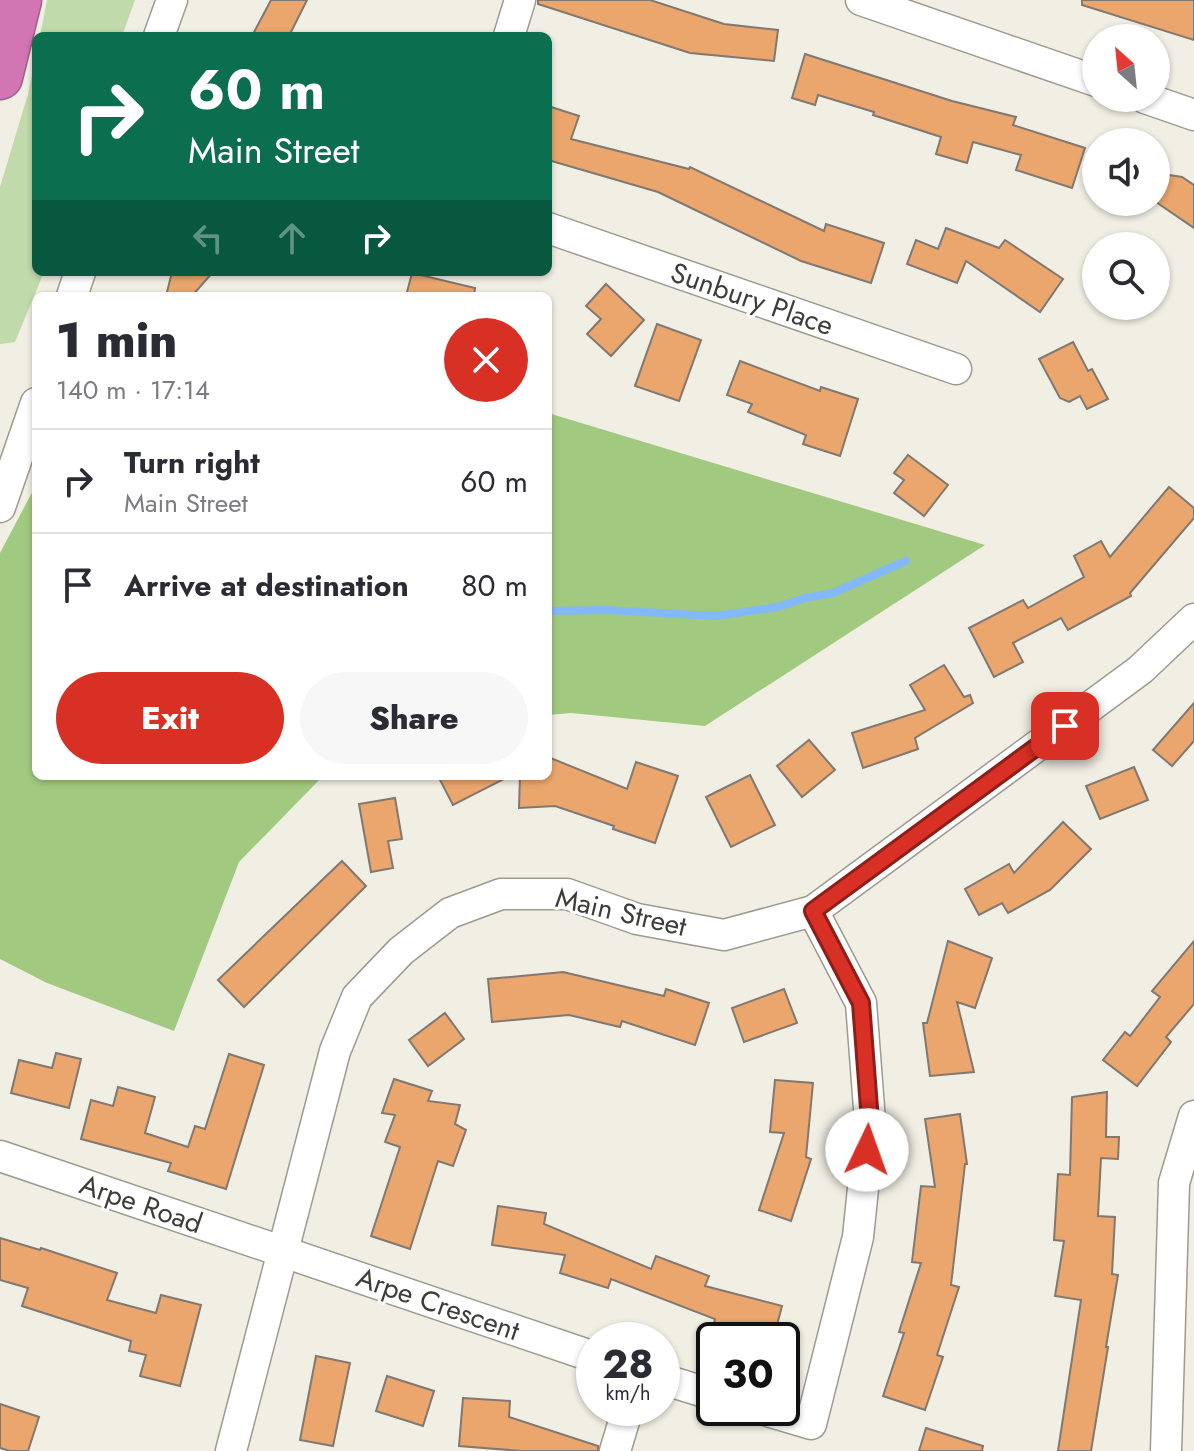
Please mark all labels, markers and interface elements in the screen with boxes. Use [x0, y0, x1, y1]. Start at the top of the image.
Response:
north arrow [1082, 24, 1170, 112]
map controls [1082, 24, 1170, 320]
text: 60 m [188, 49, 325, 130]
icon: right [56, 64, 160, 168]
text: Main Street [188, 124, 359, 176]
button: sound [1082, 128, 1170, 216]
icon: left [186, 216, 230, 260]
icon: ahead [270, 216, 314, 260]
icon: right [354, 216, 398, 260]
button: search [1082, 232, 1170, 320]
street label: Sunbury Place [665, 252, 839, 346]
text: 1 min [56, 306, 177, 375]
button: close [444, 318, 528, 402]
text: 140 m · 17:14 [56, 371, 210, 409]
text: Turn right [124, 441, 260, 484]
icon: right [56, 459, 100, 503]
text: 60 m [460, 460, 528, 503]
text: Main Street [124, 484, 248, 522]
icon: arrive [56, 563, 100, 607]
text: Arrive at destination [124, 564, 409, 607]
text: 80 m [461, 564, 528, 607]
button: Exit [56, 672, 284, 764]
button: Share [300, 672, 528, 764]
pin [1031, 692, 1099, 760]
icon: arrive [1043, 704, 1087, 748]
street label: Main Street [551, 877, 691, 947]
position arrow [825, 1108, 909, 1192]
street label: Arpe Road [74, 1164, 208, 1244]
street label: Arpe Crescent [351, 1257, 525, 1351]
speed limit sign: 30 [696, 1322, 800, 1426]
text: 28 [602, 1335, 654, 1393]
text: km/h [605, 1379, 651, 1408]

